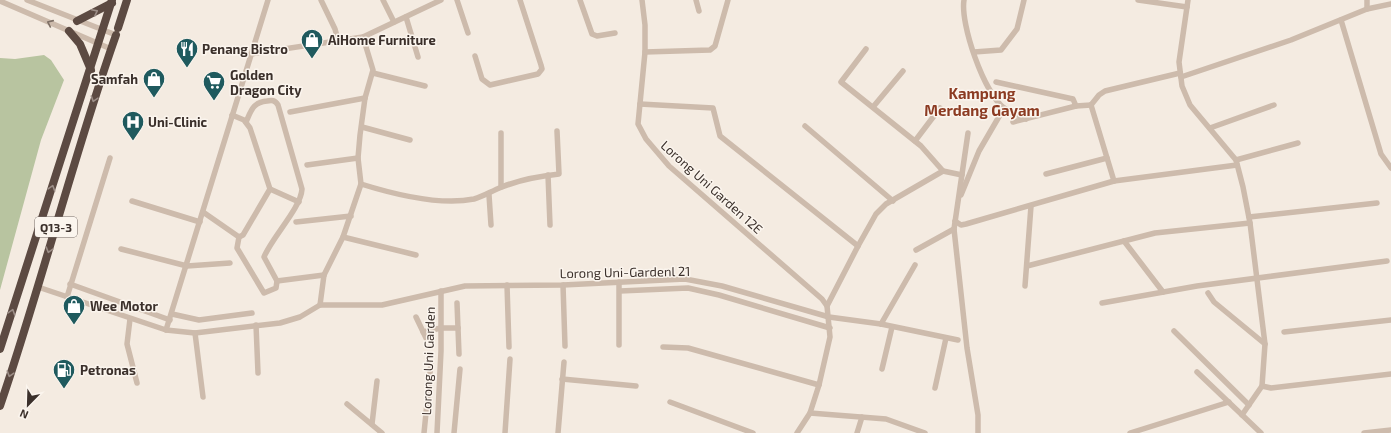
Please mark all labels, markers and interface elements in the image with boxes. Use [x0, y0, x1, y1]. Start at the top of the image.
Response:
one-way arrow [91, 9, 98, 17]
one-way arrow [47, 20, 55, 28]
shop icon: AiHome Furniture [299, 27, 325, 60]
place label: AiHome Furniture [328, 32, 436, 48]
restaurant icon: Penang Bistro [174, 36, 200, 69]
place label: Penang Bistro [202, 41, 288, 57]
shop icon: Samfah [141, 66, 167, 99]
place label: Golden Dragon City [230, 67, 302, 98]
supermarket icon: Golden Dragon City [201, 69, 227, 102]
place label: Samfah [91, 71, 138, 87]
district label: Kampung Merdang Gayam [924, 84, 1040, 120]
one-way arrow [91, 95, 99, 102]
hospital icon: Uni-Clinic [120, 109, 146, 142]
place label: Uni-Clinic [148, 114, 208, 130]
street label: Lorong Uni Garden 12E [658, 137, 766, 237]
one-way arrow [48, 185, 56, 192]
road number: Q13-3 [35, 217, 77, 237]
one-way arrow [45, 246, 54, 253]
street label: Lorong Uni-Gardenl 21 [560, 263, 690, 281]
shop icon: Wee Motor [61, 293, 87, 326]
place label: Wee Motor [90, 298, 158, 314]
street label: Lorong Uni Garden [418, 306, 438, 416]
one-way arrow [7, 308, 16, 315]
fuel station icon: Petronas [51, 357, 77, 390]
place label: Petronas [80, 362, 136, 378]
one-way arrow [7, 371, 15, 378]
north arrow [8, 385, 48, 425]
text: N [18, 407, 30, 422]

